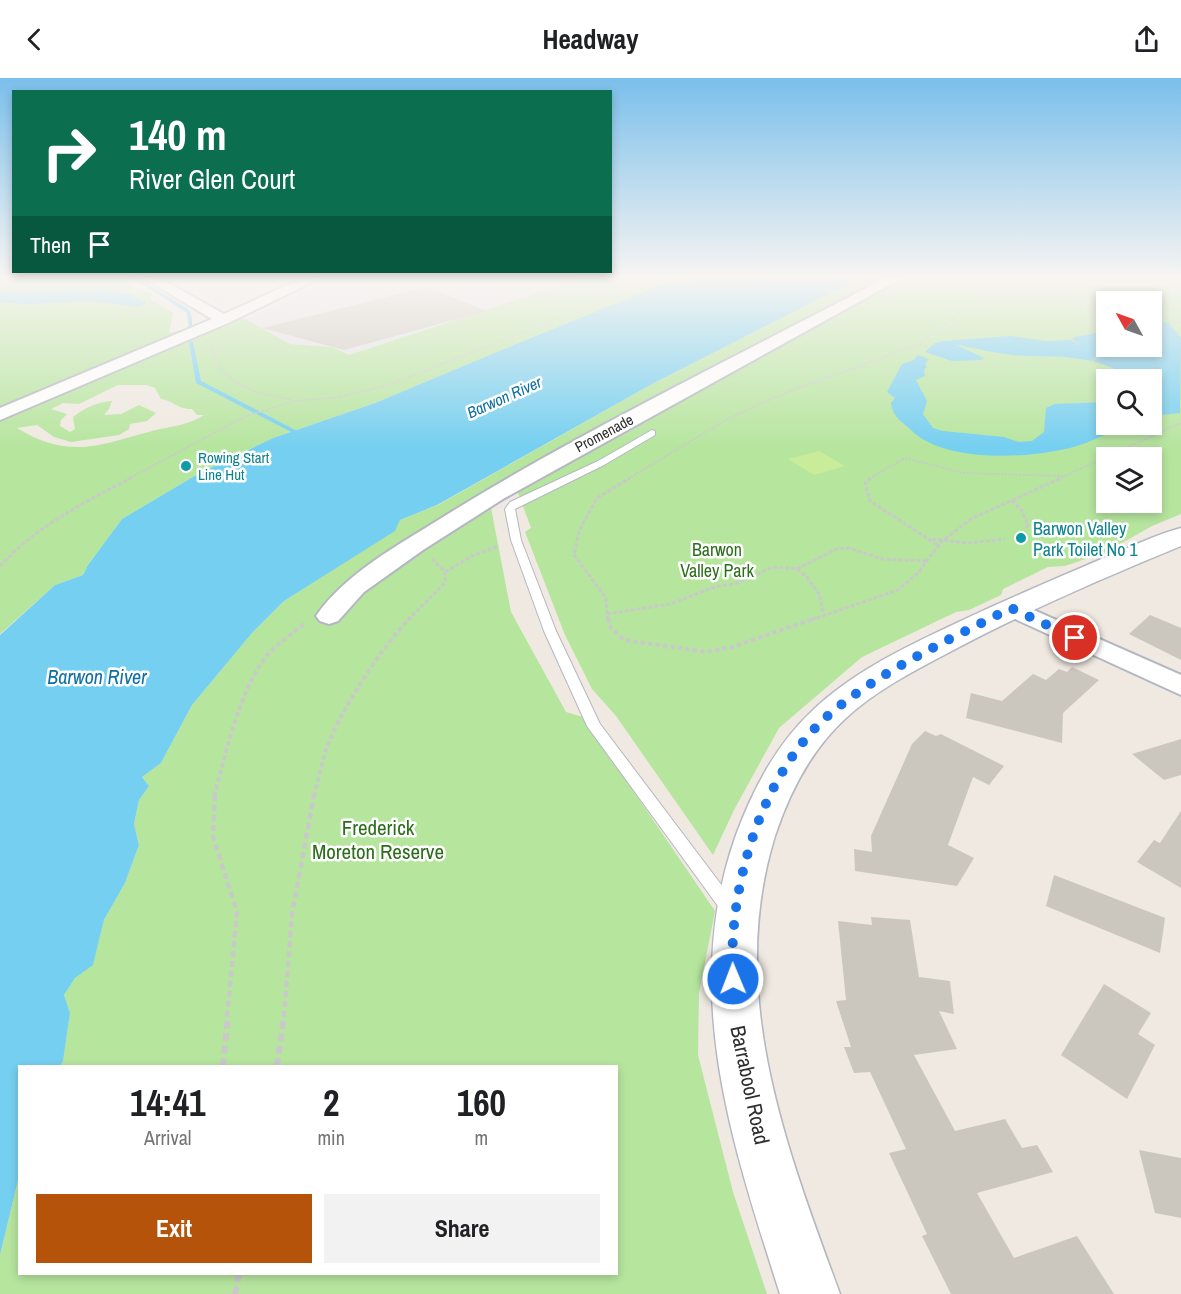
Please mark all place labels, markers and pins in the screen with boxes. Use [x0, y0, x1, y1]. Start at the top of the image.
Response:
place label: Rowing Start Line Hut [198, 447, 270, 485]
marker: Rowing Start Line Hut [179, 459, 193, 473]
place label: Barwon Valley Park Toilet No 1 [1033, 516, 1139, 562]
marker: Barwon Valley Park Toilet No 1 [1014, 531, 1028, 545]
pin [1049, 612, 1100, 663]

